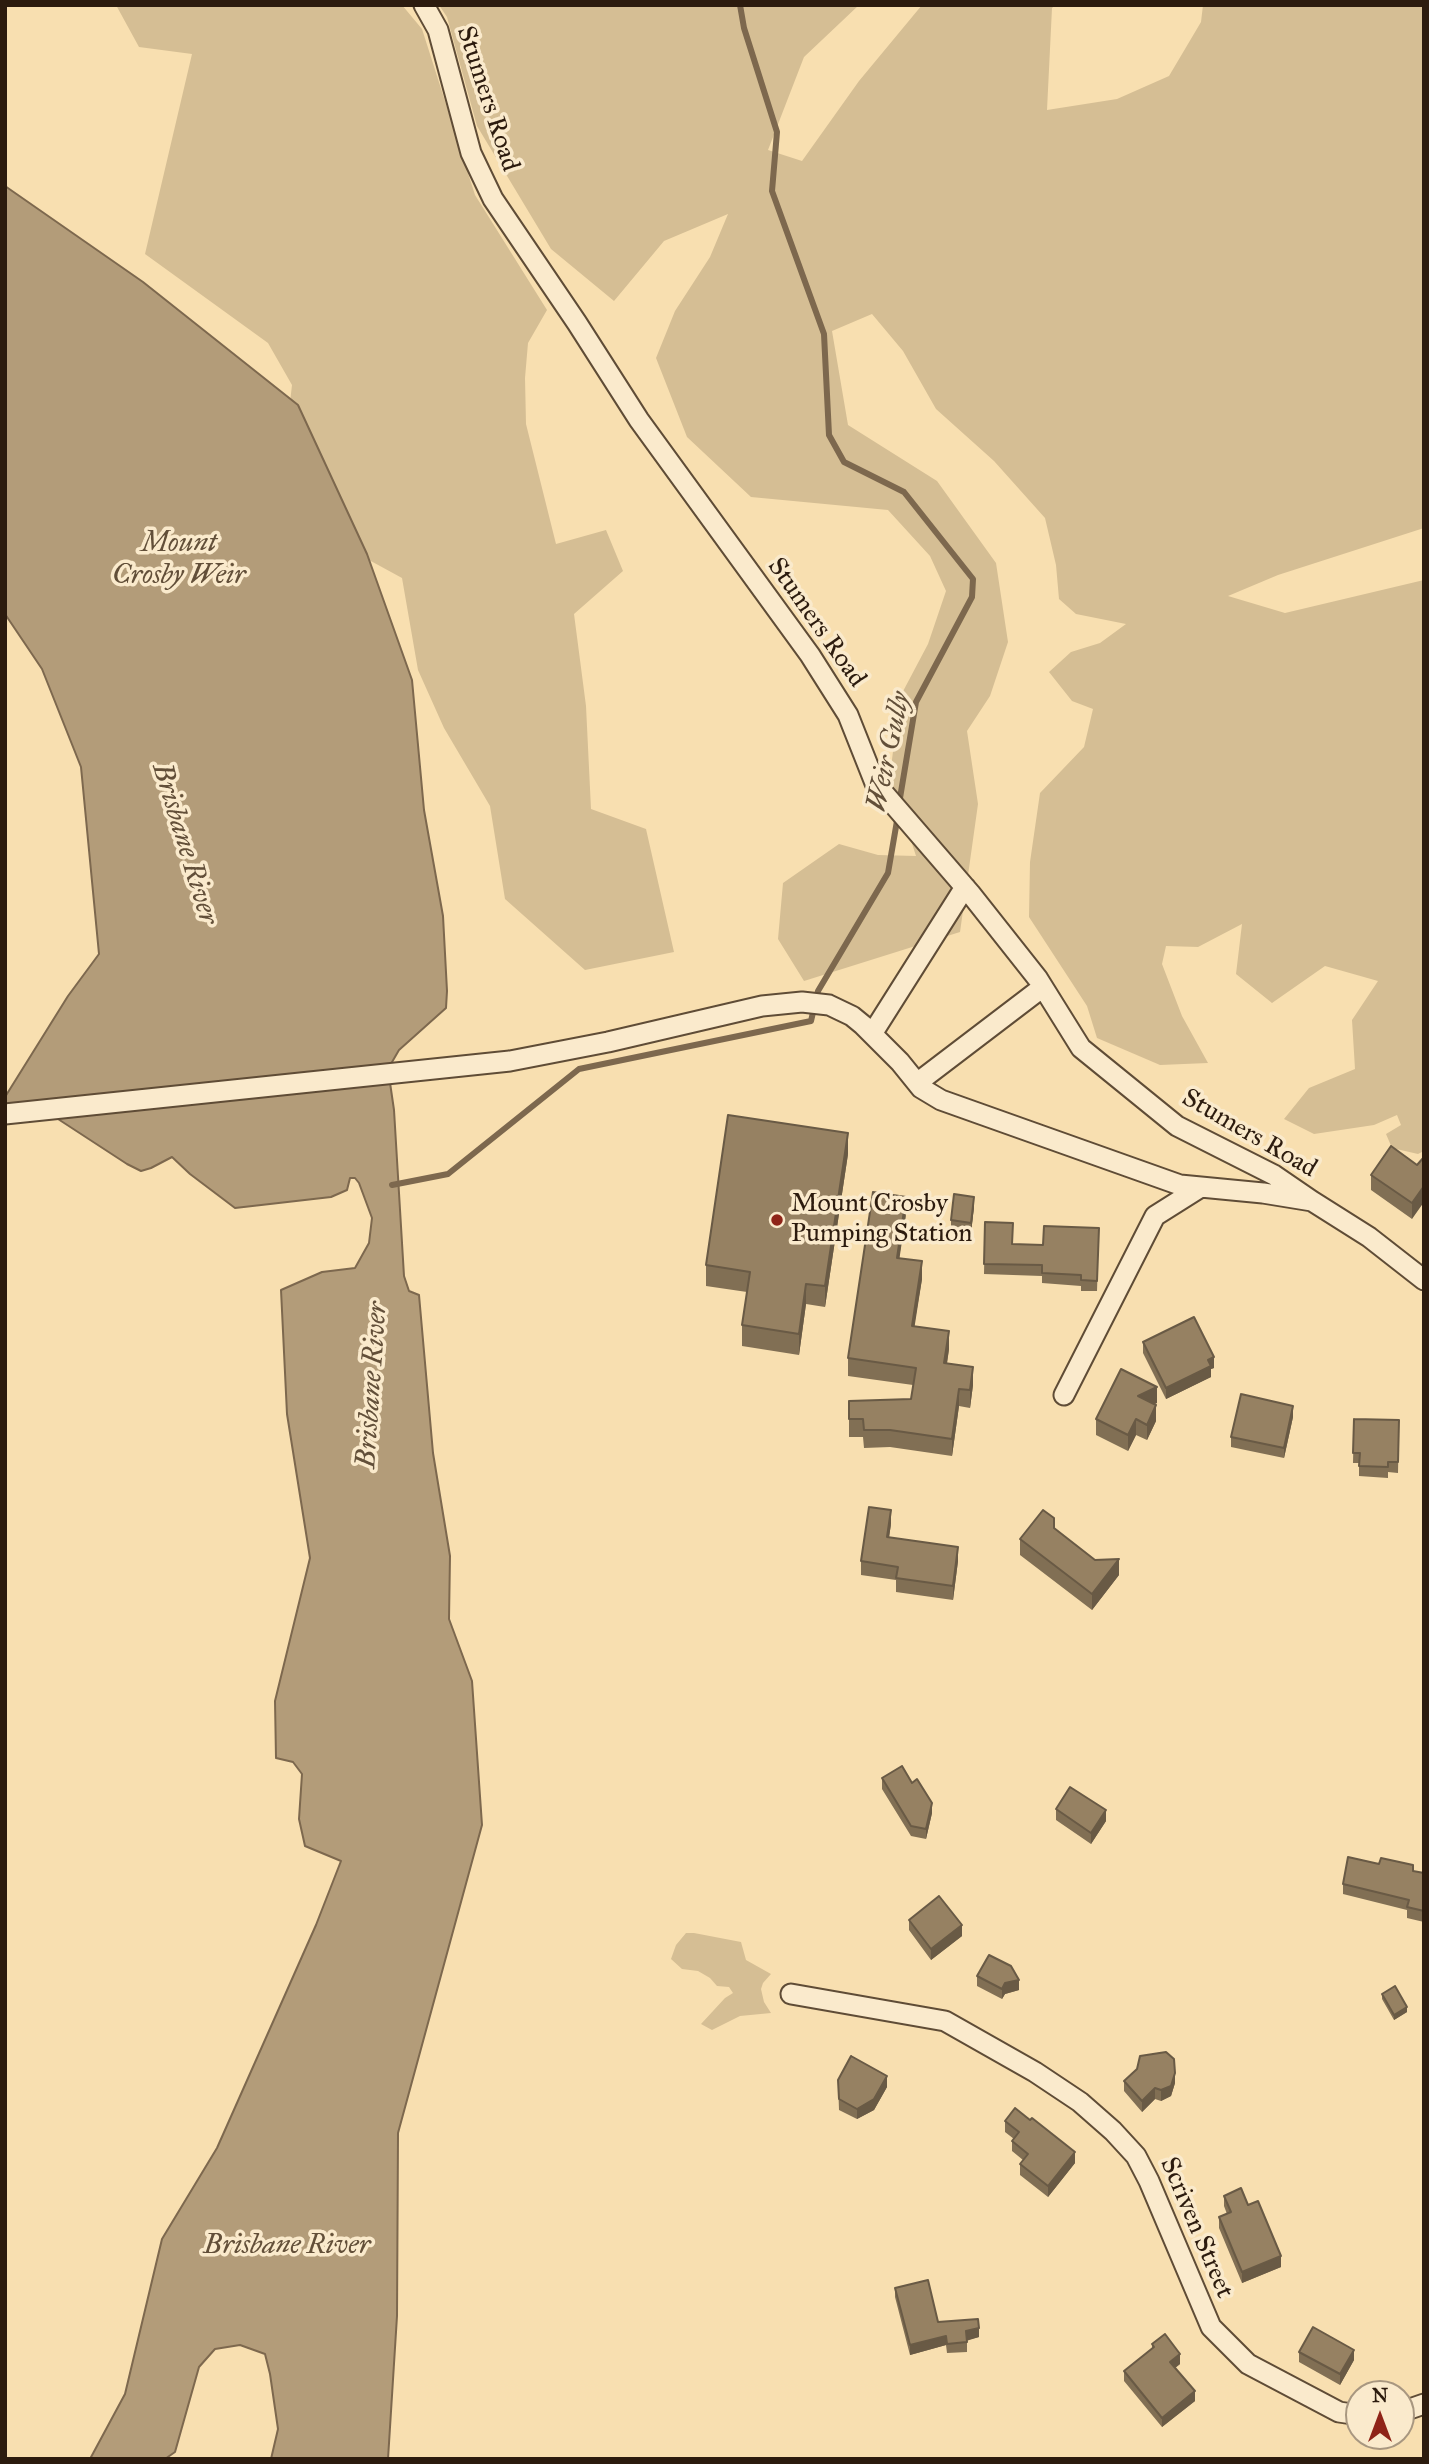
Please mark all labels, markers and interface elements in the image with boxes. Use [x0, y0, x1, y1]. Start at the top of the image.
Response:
street label: Stumers Road [449, 22, 525, 176]
water label: Mount Crosby Weir [112, 527, 246, 593]
street label: Stumers Road [760, 552, 872, 694]
water label: Weir Gully [861, 689, 919, 815]
water label: Brisbane River [144, 759, 224, 929]
street label: Stumers Road [1176, 1083, 1322, 1185]
place label: Mount Crosby Pumping Station [791, 1189, 972, 1250]
marker: Mount Crosby Pumping Station [769, 1212, 785, 1228]
water label: Brisbane River [350, 1301, 396, 1469]
street label: Scriven Street [1152, 2153, 1240, 2303]
water label: Brisbane River [204, 2229, 370, 2263]
north arrow [1345, 2380, 1415, 2450]
text: N [1372, 2384, 1388, 2407]

